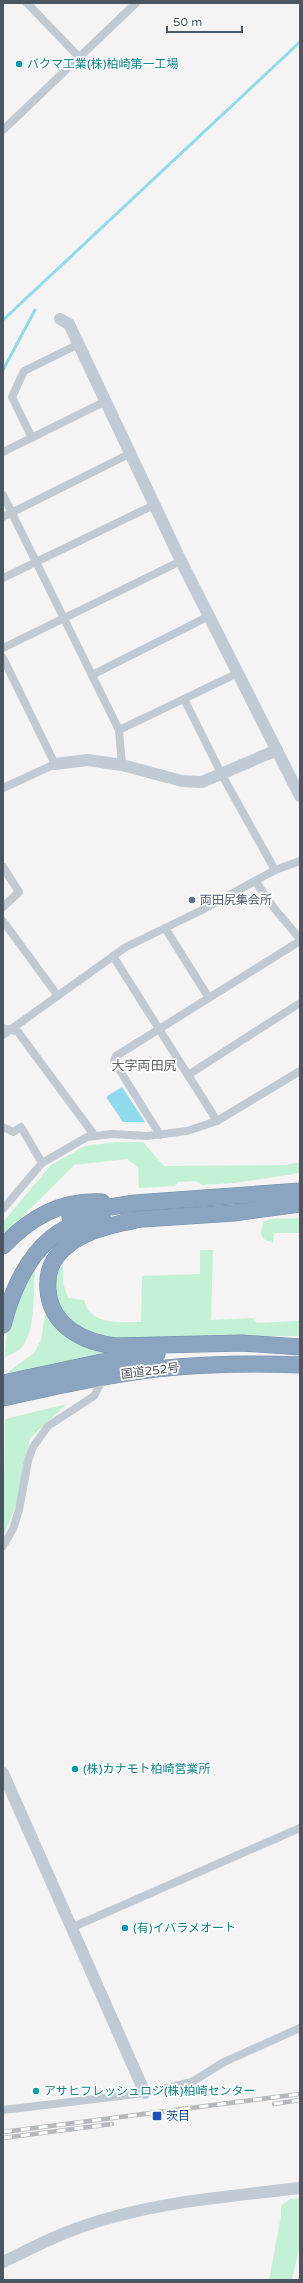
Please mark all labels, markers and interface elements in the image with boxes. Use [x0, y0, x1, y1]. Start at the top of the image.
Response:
scale bar [167, 8, 242, 34]
text: 50 m [173, 15, 202, 29]
place label: バクマ工業(株)柏崎第一工場 [27, 57, 179, 71]
marker: バクマ工業(株)柏崎第一工場 [14, 59, 24, 69]
place label: 両田尻集会所 [200, 893, 272, 907]
marker: 両田尻集会所 [187, 895, 197, 905]
district label: 大字両田尻 [111, 1058, 177, 1074]
street label: 国道252号 [120, 1360, 180, 1382]
place label: (株)カナモト柏崎営業所 [83, 1762, 211, 1776]
marker: (株)カナモト柏崎営業所 [70, 1764, 80, 1774]
place label: (有)イバラメオート [133, 1921, 236, 1935]
marker: (有)イバラメオート [120, 1923, 130, 1933]
place label: アサヒフレッシュロジ(株)柏崎センター [44, 2084, 256, 2098]
marker: アサヒフレッシュロジ(株)柏崎センター [31, 2086, 41, 2096]
place label: 茨目 [166, 2109, 190, 2123]
marker: 茨目 [151, 2110, 163, 2122]

